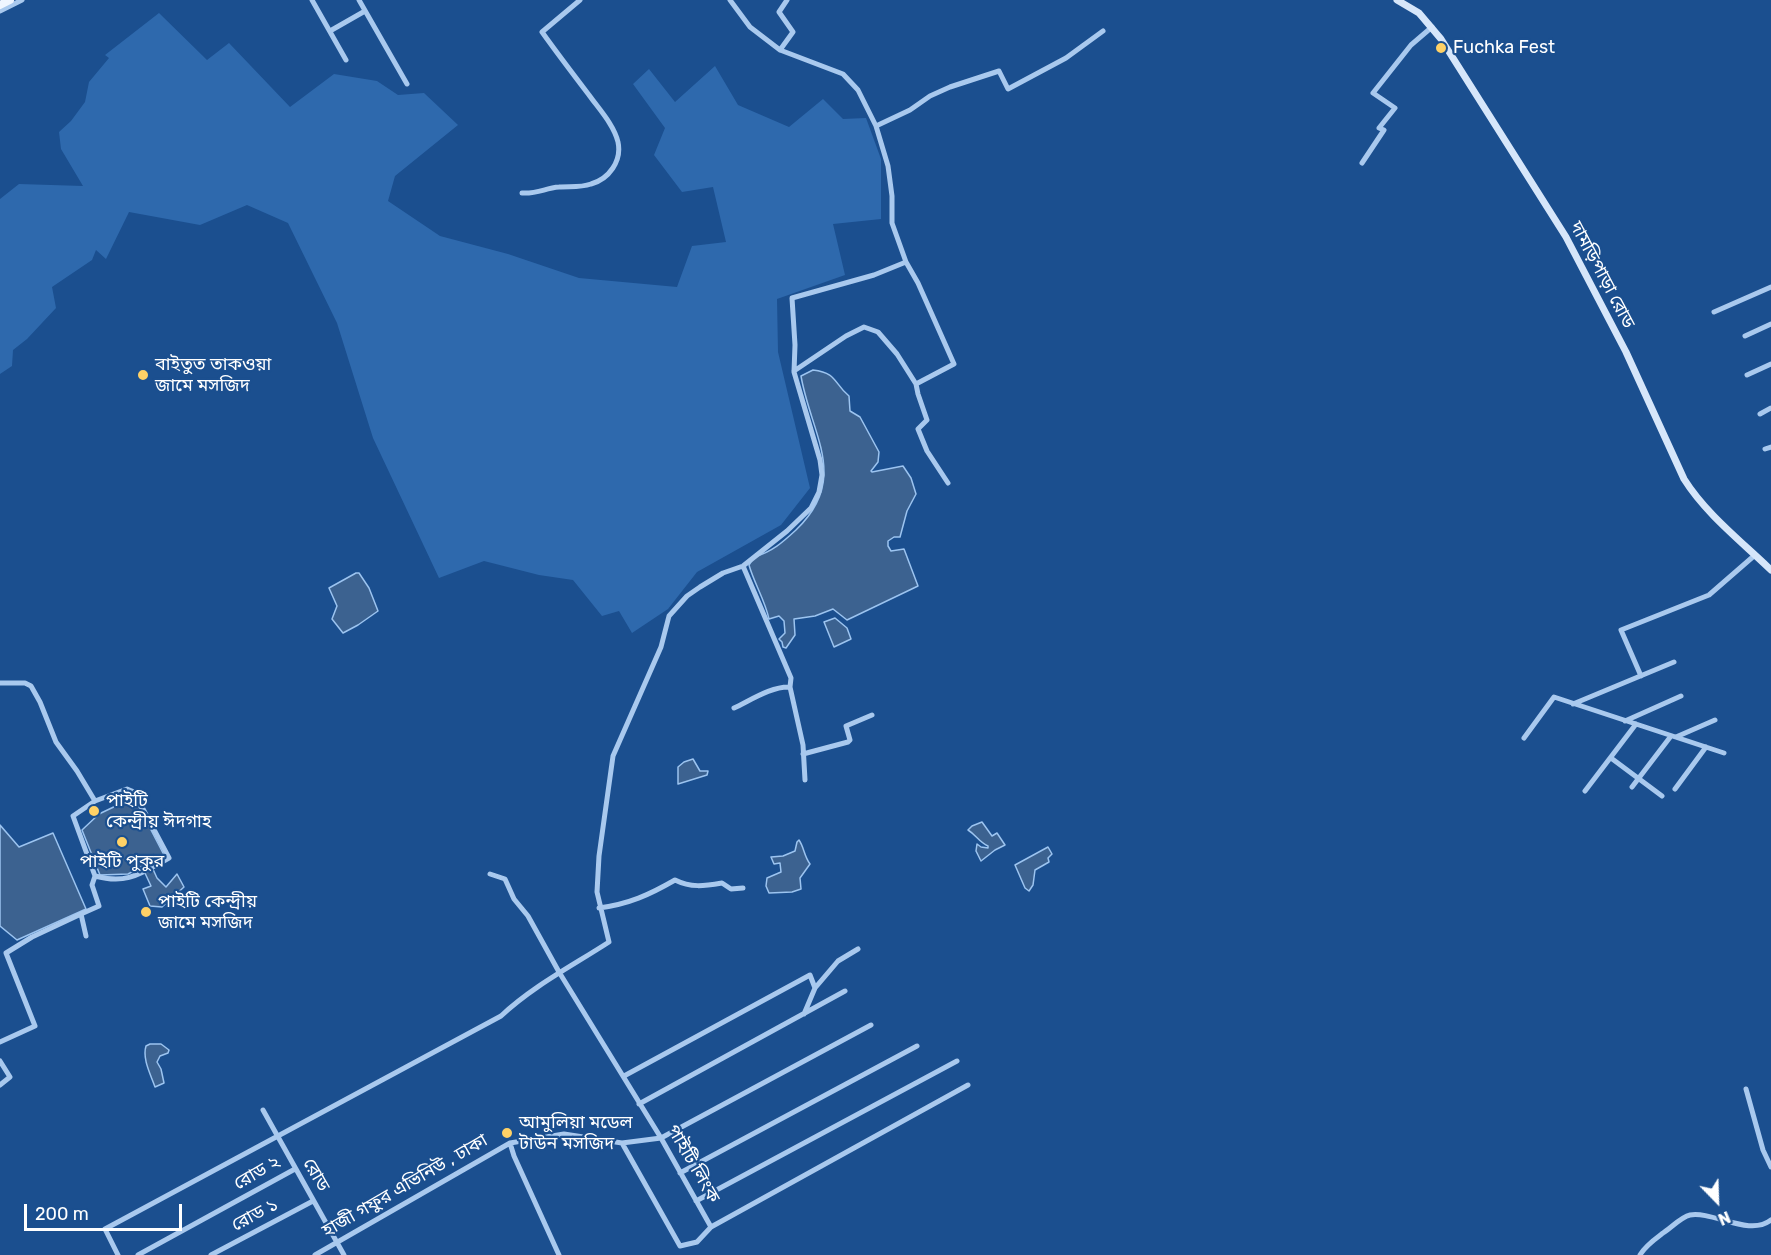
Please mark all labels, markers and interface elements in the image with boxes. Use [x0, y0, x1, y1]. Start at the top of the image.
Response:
place label: Fuchka Fest [1453, 37, 1555, 59]
marker: Fuchka Fest [1434, 41, 1448, 55]
street label: দামড়িপাড়া রোড [1565, 218, 1639, 332]
place label: বাইতুত তাকওয়া জামে মসজিদ [155, 354, 271, 397]
marker: বাইতুত তাকওয়া জামে মসজিদ [136, 368, 150, 382]
place label: পাইটি কেন্দ্রীয় ঈদগাহ [106, 790, 211, 832]
marker: পাইটি কেন্দ্রীয় ঈদগাহ [87, 804, 101, 818]
marker: পাইটি পুকুর [115, 835, 129, 849]
place label: পাইটি পুকুর [80, 851, 164, 873]
place label: পাইটি কেন্দ্রীয় জামে মসজিদ [158, 891, 257, 934]
marker: পাইটি কেন্দ্রীয় জামে মসজিদ [139, 905, 153, 919]
place label: আমুলিয়া মডেল টাউন মসজিদ [519, 1112, 633, 1154]
street label: পাইটি লিংক [662, 1121, 724, 1207]
marker: আমুলিয়া মডেল টাউন মসজিদ [500, 1126, 514, 1140]
street label: হাজী গফুর এভিনিউ , ঢাকা [319, 1130, 491, 1242]
street label: রোড ২ [230, 1151, 284, 1195]
street label: রোড [298, 1155, 334, 1195]
north arrow [1687, 1171, 1747, 1231]
scale bar [27, 1192, 184, 1230]
street label: রোড ১ [228, 1194, 282, 1236]
text: 200 m [35, 1203, 89, 1225]
text: N [1715, 1207, 1733, 1229]

